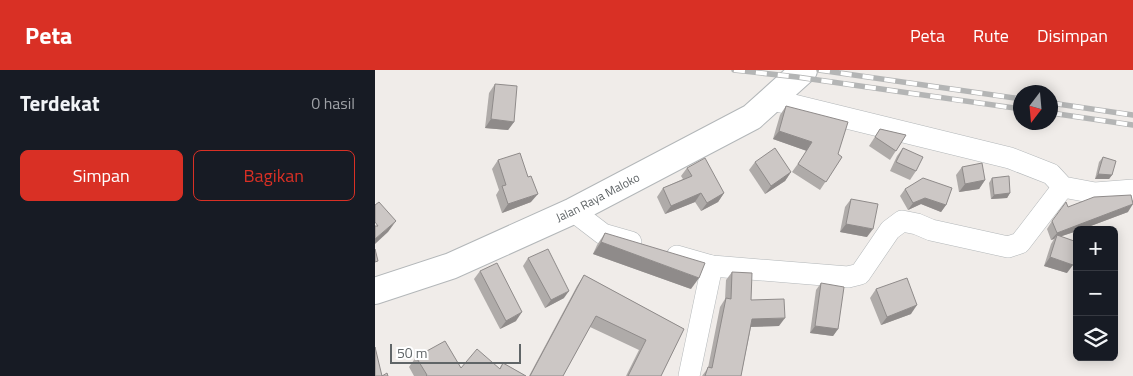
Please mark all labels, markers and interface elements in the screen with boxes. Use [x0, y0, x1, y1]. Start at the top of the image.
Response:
text: Peta [25, 17, 72, 53]
text: Peta [910, 22, 945, 49]
text: Rute [973, 22, 1009, 49]
text: Disimpan [1037, 22, 1108, 49]
north arrow [1013, 85, 1058, 130]
text: Terdekat [20, 87, 100, 119]
text: 0 hasil [311, 91, 355, 115]
button: Simpan [20, 150, 183, 201]
button: Bagikan [193, 150, 355, 201]
street label: Jalan Raya Maloko [553, 168, 643, 227]
map controls [1073, 226, 1118, 361]
button: + [1073, 226, 1118, 271]
button: − [1073, 271, 1118, 316]
button: layers [1073, 316, 1118, 361]
scale bar [390, 341, 521, 364]
text: 50 m [397, 342, 427, 363]

